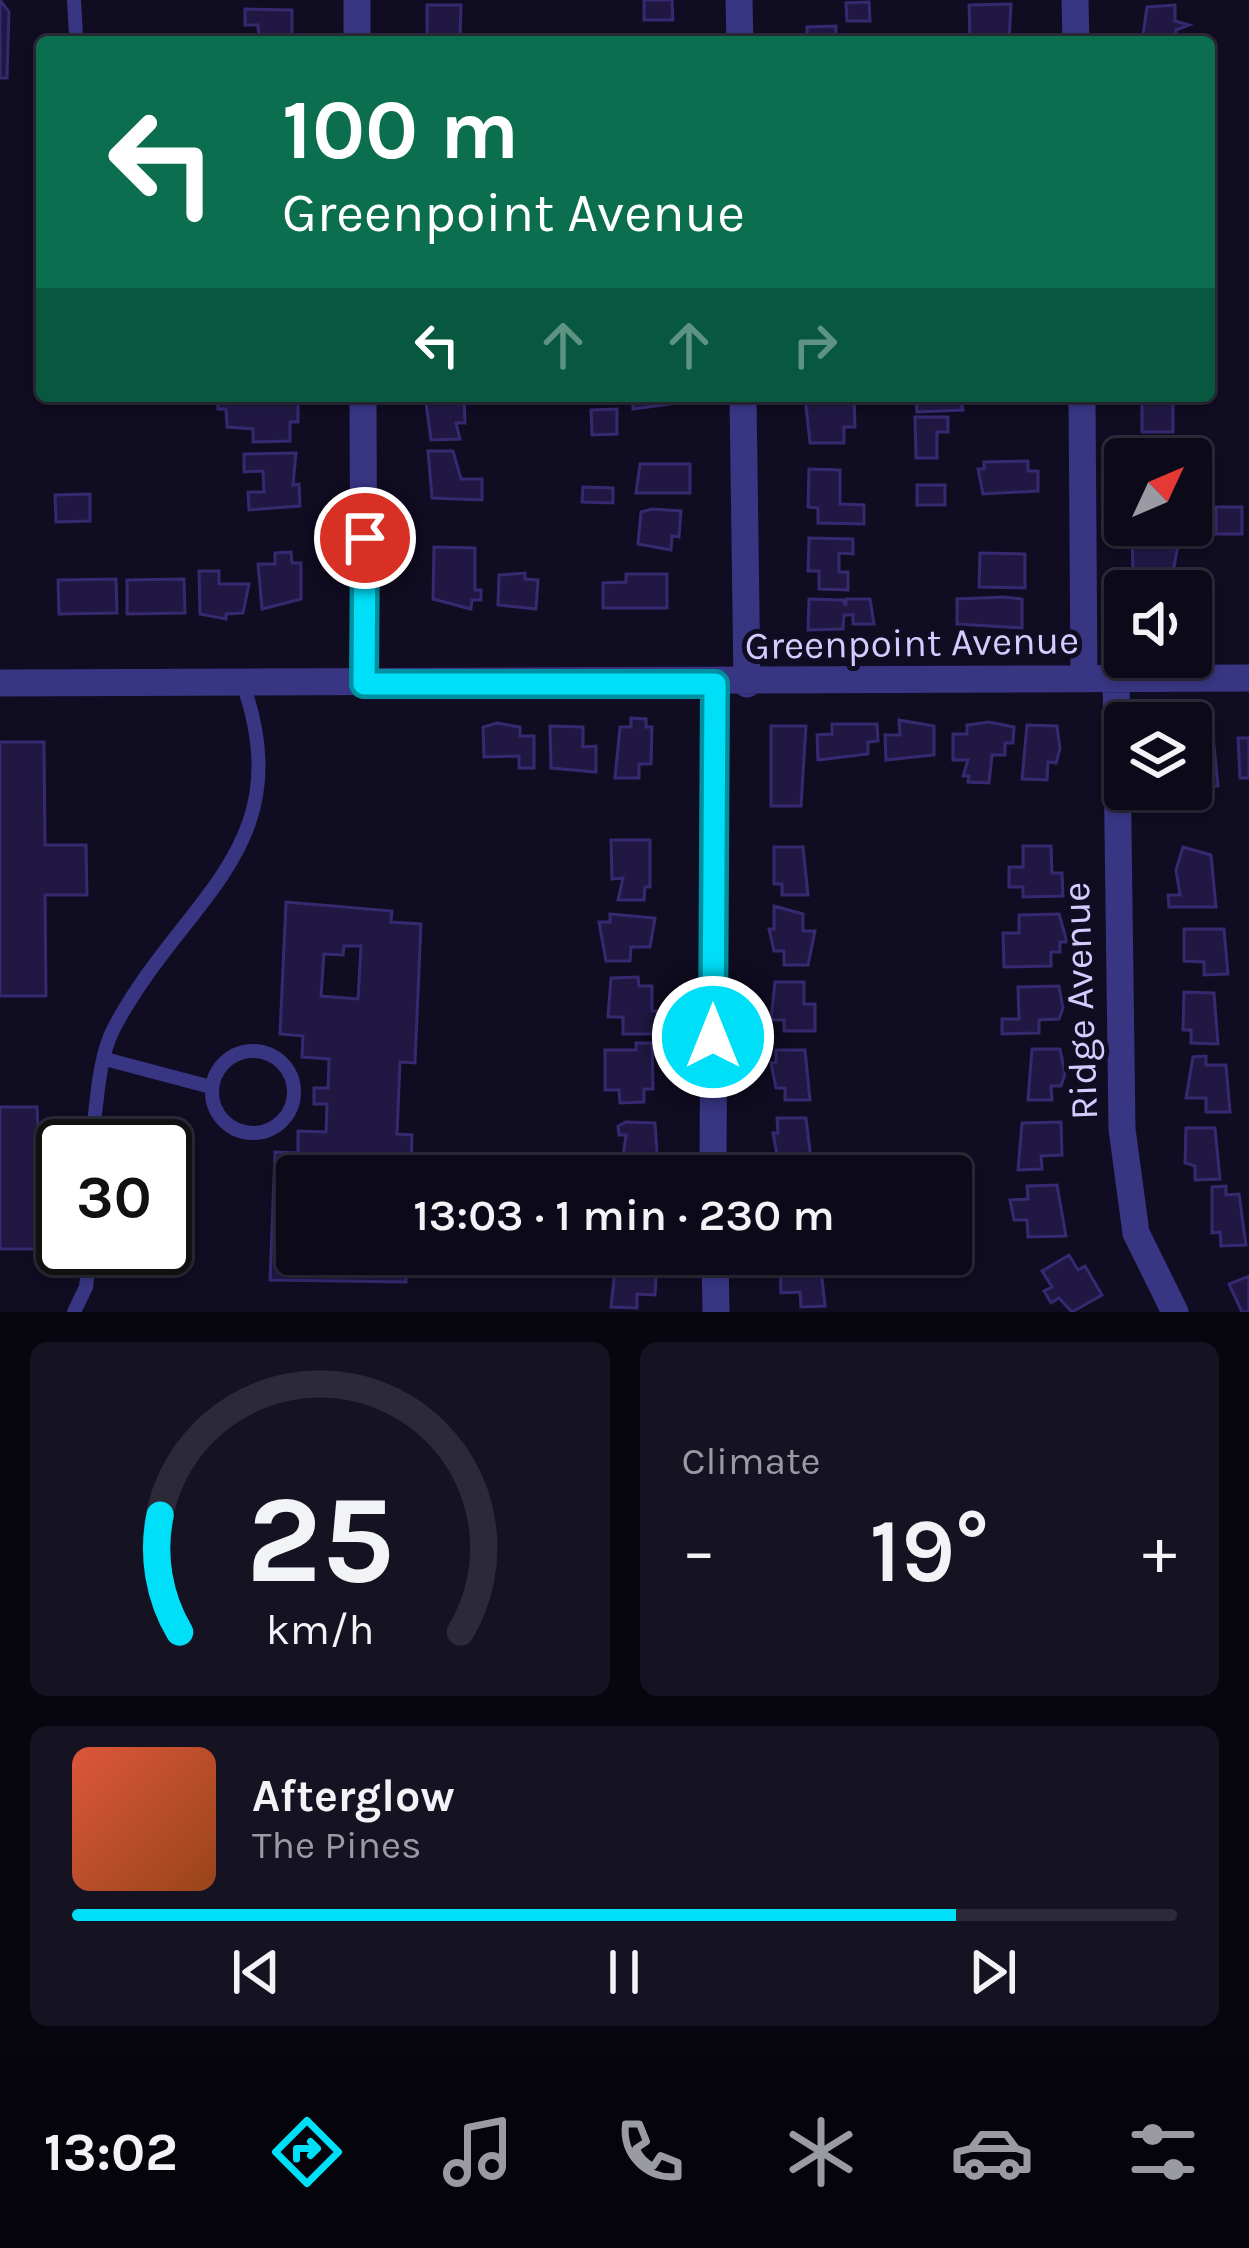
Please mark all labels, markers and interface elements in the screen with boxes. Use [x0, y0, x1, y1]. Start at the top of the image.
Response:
text: 100 m [282, 81, 519, 179]
icon: left [84, 84, 240, 240]
text: Greenpoint Avenue [282, 181, 745, 245]
icon: left [404, 312, 470, 378]
icon: ahead [530, 312, 596, 378]
icon: ahead [656, 312, 722, 378]
icon: right [782, 312, 848, 378]
north arrow [1104, 438, 1212, 546]
map controls [1104, 438, 1212, 810]
pin [314, 487, 416, 589]
icon: arrive [332, 505, 398, 571]
button: sound [1104, 570, 1212, 678]
street label: Greenpoint Avenue [744, 617, 1080, 669]
button: layers [1104, 702, 1212, 810]
street label: Ridge Avenue [1053, 881, 1107, 1121]
position arrow [650, 974, 776, 1100]
speed limit sign: 30 [36, 1119, 192, 1275]
text: 13:03 · 1 min · 230 m [413, 1189, 835, 1241]
text: Climate [682, 1438, 821, 1484]
text: 25 [246, 1467, 394, 1612]
text: 19° [870, 1498, 989, 1604]
text: − [682, 1512, 716, 1590]
text: + [1142, 1512, 1177, 1590]
text: km/h [265, 1605, 374, 1655]
text: Afterglow [252, 1770, 455, 1822]
text: The Pines [252, 1822, 422, 1868]
icon: previous [223, 1939, 289, 2005]
icon: pause [591, 1939, 657, 2005]
icon: next [960, 1939, 1026, 2005]
icon: directions [265, 2110, 349, 2194]
icon: music [436, 2110, 520, 2194]
icon: phone [608, 2110, 692, 2194]
icon: climate [779, 2110, 863, 2194]
icon: car [950, 2110, 1034, 2194]
icon: filters [1121, 2110, 1205, 2194]
text: 13:02 [44, 2120, 178, 2184]

